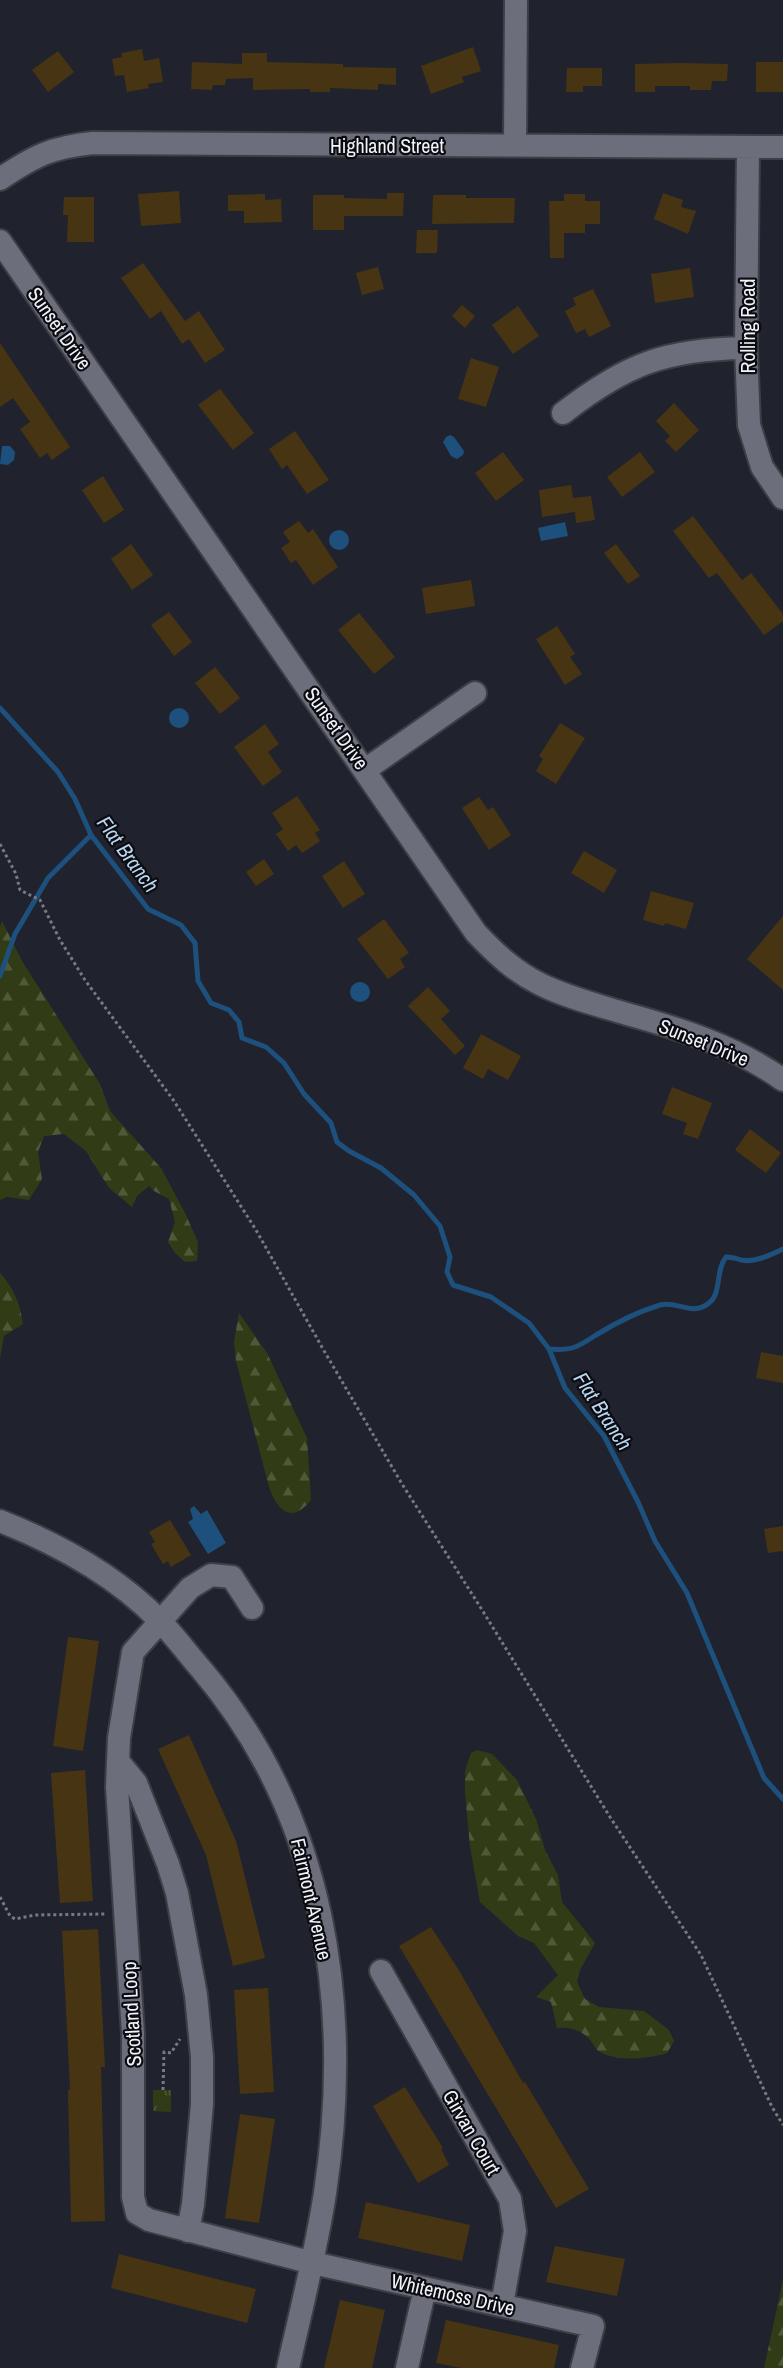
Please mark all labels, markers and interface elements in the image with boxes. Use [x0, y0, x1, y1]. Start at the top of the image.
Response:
street label: Highland Street [330, 132, 444, 159]
street label: Rolling Road [734, 279, 761, 373]
street label: Sunset Drive [22, 281, 98, 375]
street label: Sunset Drive [299, 681, 375, 775]
water label: Flat Branch [90, 810, 166, 898]
street label: Sunset Drive [655, 1012, 753, 1072]
water label: Flat Branch [567, 1366, 639, 1456]
street label: Fairmont Avenue [285, 1836, 339, 1962]
street label: Scotland Loop [115, 1961, 147, 2067]
street label: Girvan Court [437, 2085, 507, 2180]
street label: Whitemoss Drive [389, 2267, 517, 2321]

